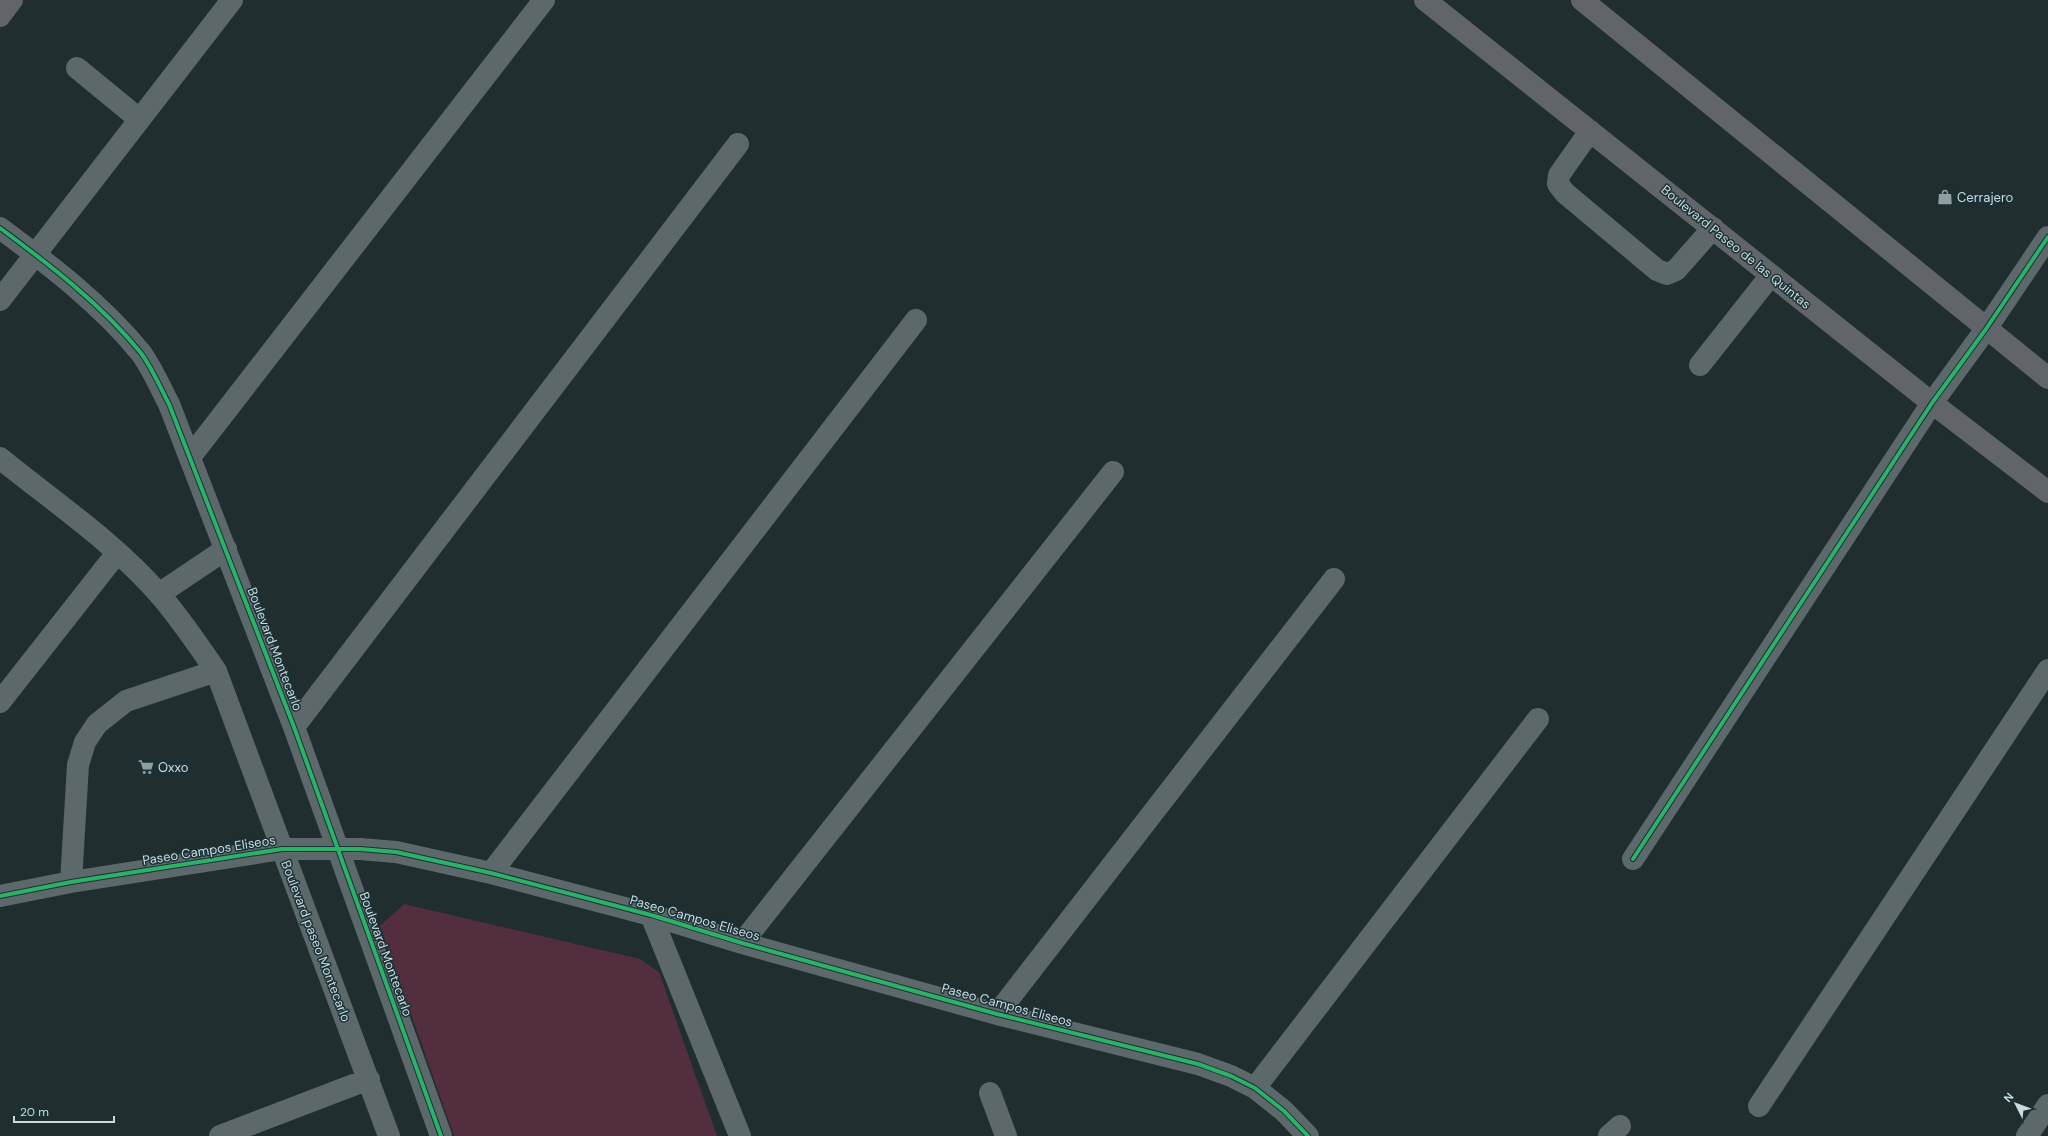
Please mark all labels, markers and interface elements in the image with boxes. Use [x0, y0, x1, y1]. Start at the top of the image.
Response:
street label: Boulevard Paseo de las Quintas [1658, 181, 1814, 313]
shop icon: Cerrajero [1936, 188, 1954, 206]
place label: Cerrajero [1957, 189, 2014, 206]
street label: Boulevard Montecarlo [244, 585, 307, 714]
supermarket icon: Oxxo [137, 758, 155, 776]
place label: Oxxo [158, 759, 189, 776]
street label: Paseo Campos Eliseos [141, 831, 277, 869]
street label: Boulevard paseo Montecarlo [277, 858, 355, 1024]
street label: Boulevard Montecarlo [356, 889, 417, 1019]
street label: Paseo Campos Eliseos [628, 891, 762, 945]
street label: Paseo Campos Eliseos [940, 979, 1074, 1031]
north arrow [1996, 1084, 2036, 1124]
text: N [2001, 1090, 2016, 1105]
scale bar [14, 1098, 114, 1124]
text: 20 m [20, 1104, 49, 1120]

